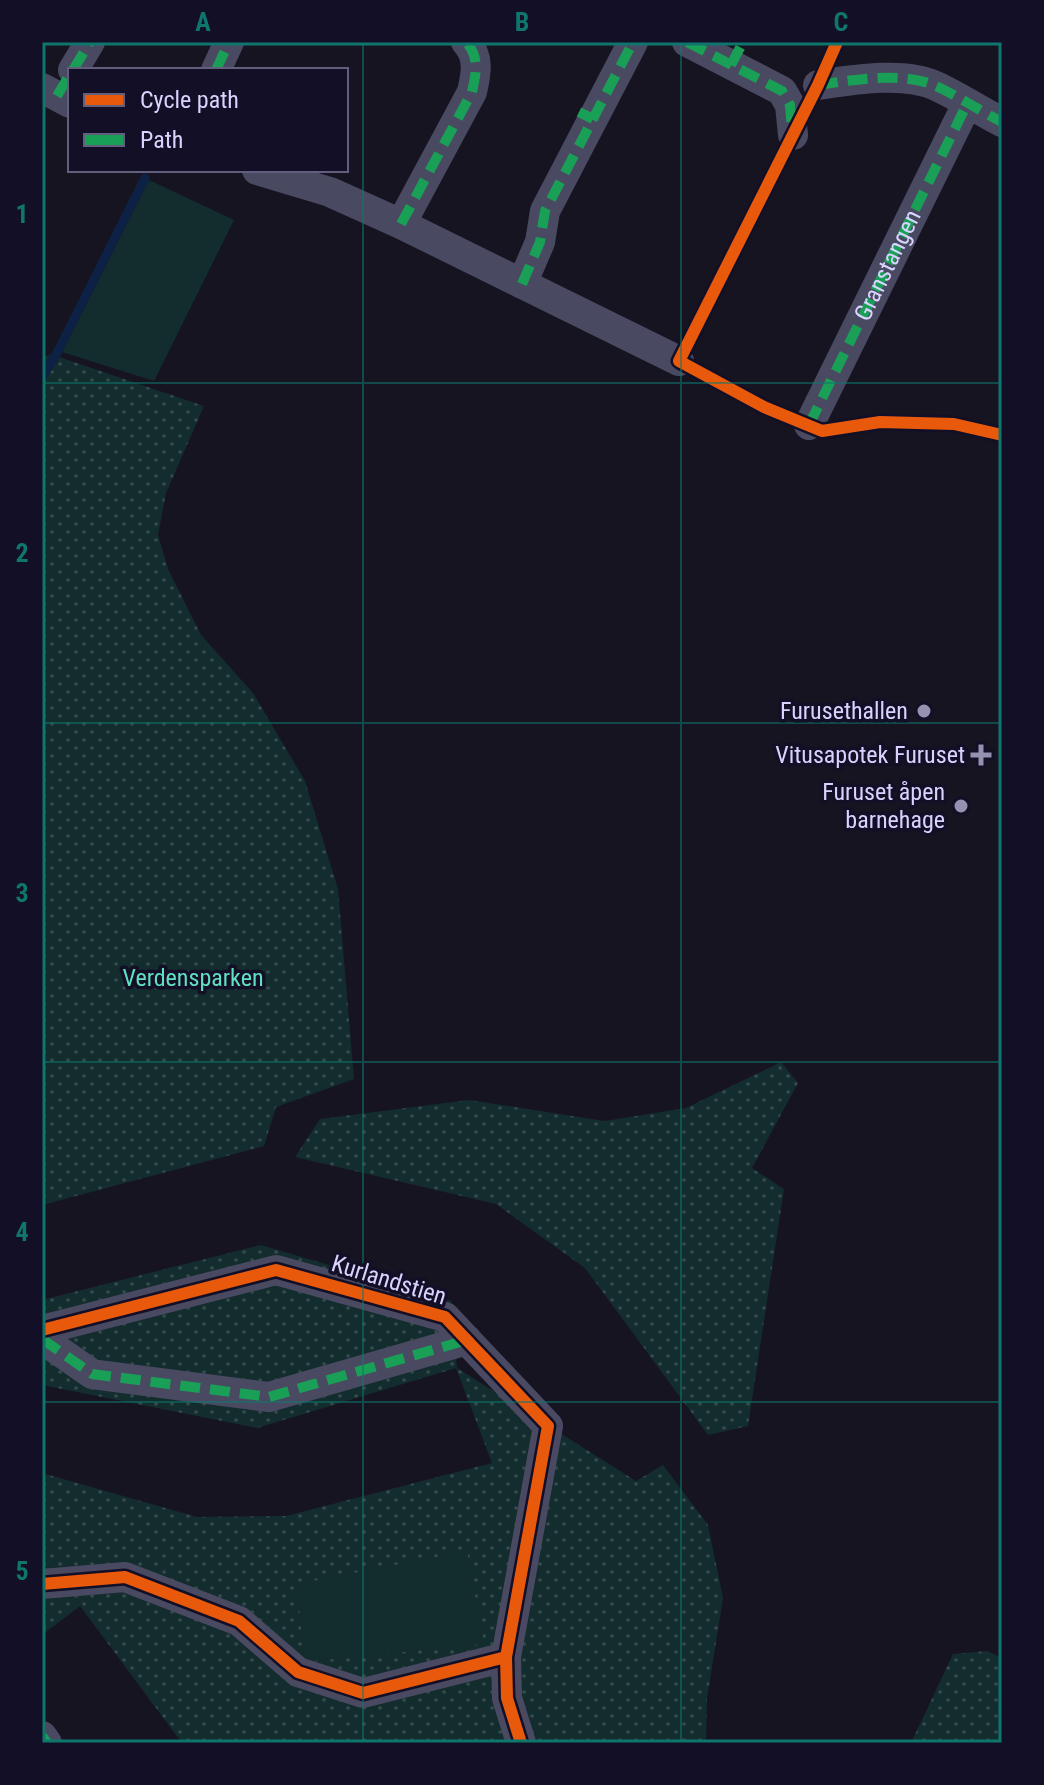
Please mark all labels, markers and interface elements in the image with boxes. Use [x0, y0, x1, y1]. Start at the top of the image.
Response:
text: A [195, 7, 211, 37]
text: B [515, 7, 529, 37]
text: C [834, 7, 849, 37]
legend [68, 68, 348, 172]
text: Cycle path [140, 86, 239, 114]
text: Path [140, 126, 183, 154]
text: 1 [15, 199, 29, 229]
street label: Granstangen [849, 205, 927, 325]
text: 2 [15, 538, 29, 568]
place label: Furusethallen [780, 697, 908, 725]
marker: Furusethallen [915, 702, 933, 720]
place label: Vitusapotek Furuset [775, 741, 965, 769]
marker: Vitusapotek Furuset [972, 746, 990, 764]
place label: Furuset åpen barnehage [822, 778, 945, 834]
marker: Furuset åpen barnehage [952, 797, 970, 815]
text: 3 [15, 878, 29, 908]
park label: Verdensparken [122, 964, 264, 992]
text: 4 [15, 1217, 29, 1247]
street label: Kurlandstien [328, 1249, 450, 1311]
text: 5 [15, 1556, 29, 1586]

